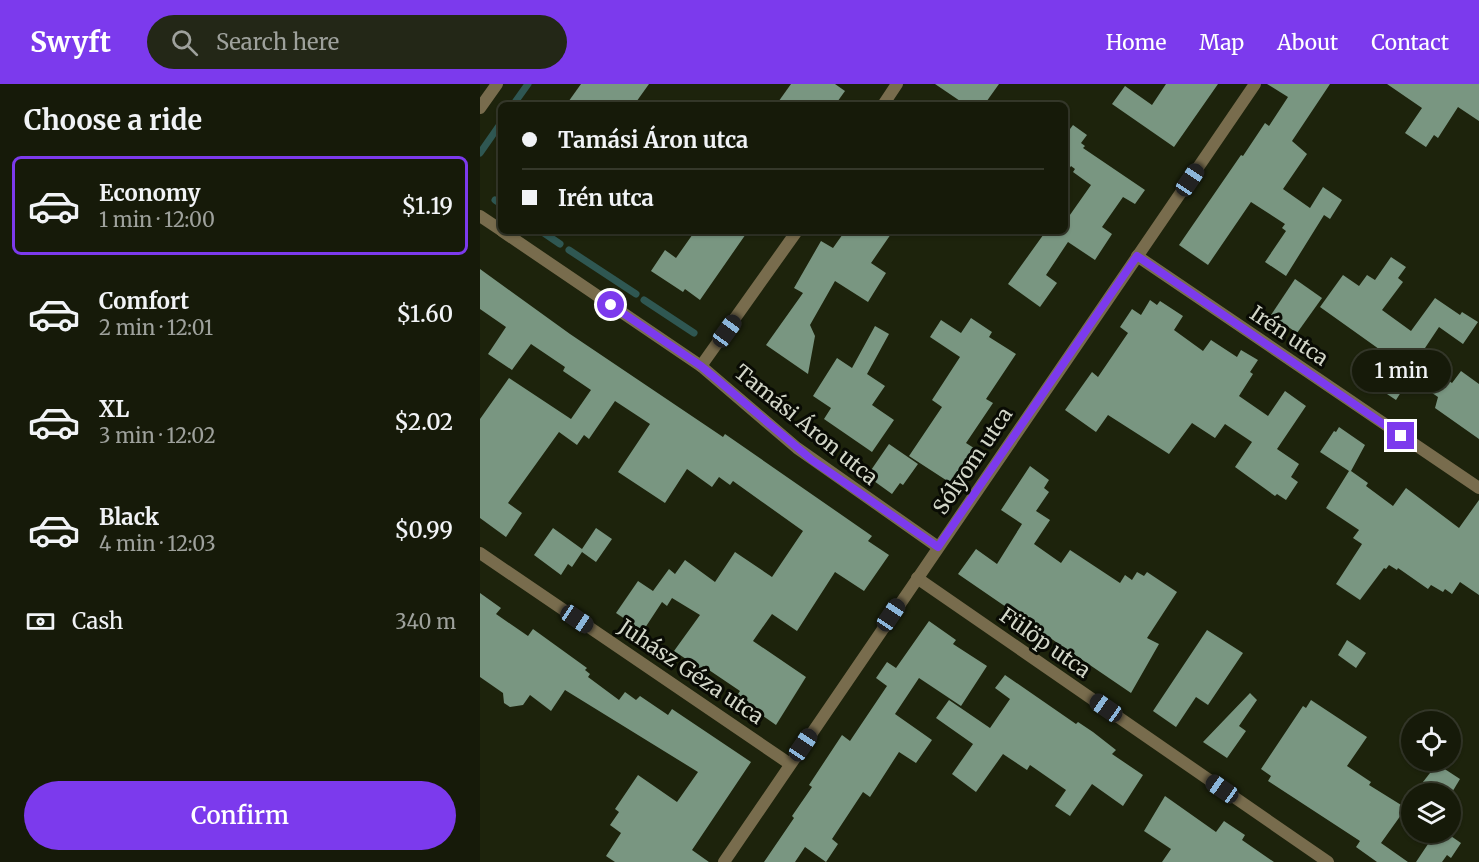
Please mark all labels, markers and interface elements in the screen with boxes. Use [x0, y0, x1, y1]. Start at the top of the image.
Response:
search box [147, 15, 567, 69]
text: Swyft [30, 24, 111, 60]
icon: search [168, 26, 201, 59]
text: Search here [216, 28, 339, 56]
text: Home [1106, 29, 1166, 56]
text: Map [1199, 29, 1244, 56]
text: About [1277, 29, 1338, 56]
text: Contact [1371, 29, 1449, 56]
text: Choose a ride [24, 103, 202, 137]
text: Tamási Áron utca [558, 126, 748, 154]
car [1172, 160, 1208, 200]
icon: car [27, 179, 81, 233]
text: Economy [99, 179, 200, 207]
text: Irén utca [558, 184, 654, 212]
text: $1.19 [402, 192, 453, 220]
text: 1 min · 12:00 [99, 207, 215, 232]
icon: car [27, 287, 81, 341]
text: Comfort [99, 287, 189, 315]
route start [597, 291, 624, 318]
text: $1.60 [396, 300, 453, 328]
street label: Irén utca [1245, 300, 1334, 372]
car [709, 311, 745, 351]
text: 2 min · 12:01 [99, 315, 213, 340]
callout: 1 min [1352, 349, 1450, 391]
street label: Tamási Áron utca [729, 358, 884, 491]
text: 1 min [1375, 358, 1428, 383]
icon: car [27, 395, 81, 449]
text: XL [99, 395, 129, 423]
street label: Sólyom utca [927, 402, 1018, 519]
text: $2.02 [394, 408, 453, 436]
route end [1387, 422, 1414, 449]
text: 3 min · 12:02 [99, 423, 216, 448]
icon: car [27, 503, 81, 557]
text: Black [99, 503, 159, 531]
text: $0.99 [395, 516, 453, 544]
text: 4 min · 12:03 [99, 531, 216, 556]
car [873, 595, 909, 635]
car [557, 601, 597, 637]
street label: Fülöp utca [995, 601, 1096, 684]
icon: cash [24, 605, 57, 638]
text: Cash [72, 607, 123, 635]
text: 340 m [395, 609, 456, 634]
street label: Juhász Géza utca [613, 613, 769, 730]
car [1086, 690, 1126, 726]
map controls [1401, 711, 1461, 843]
button: locate [1401, 711, 1461, 771]
car [785, 725, 821, 765]
car [1202, 771, 1242, 807]
button: Confirm [24, 781, 456, 850]
button: layers [1401, 783, 1461, 843]

